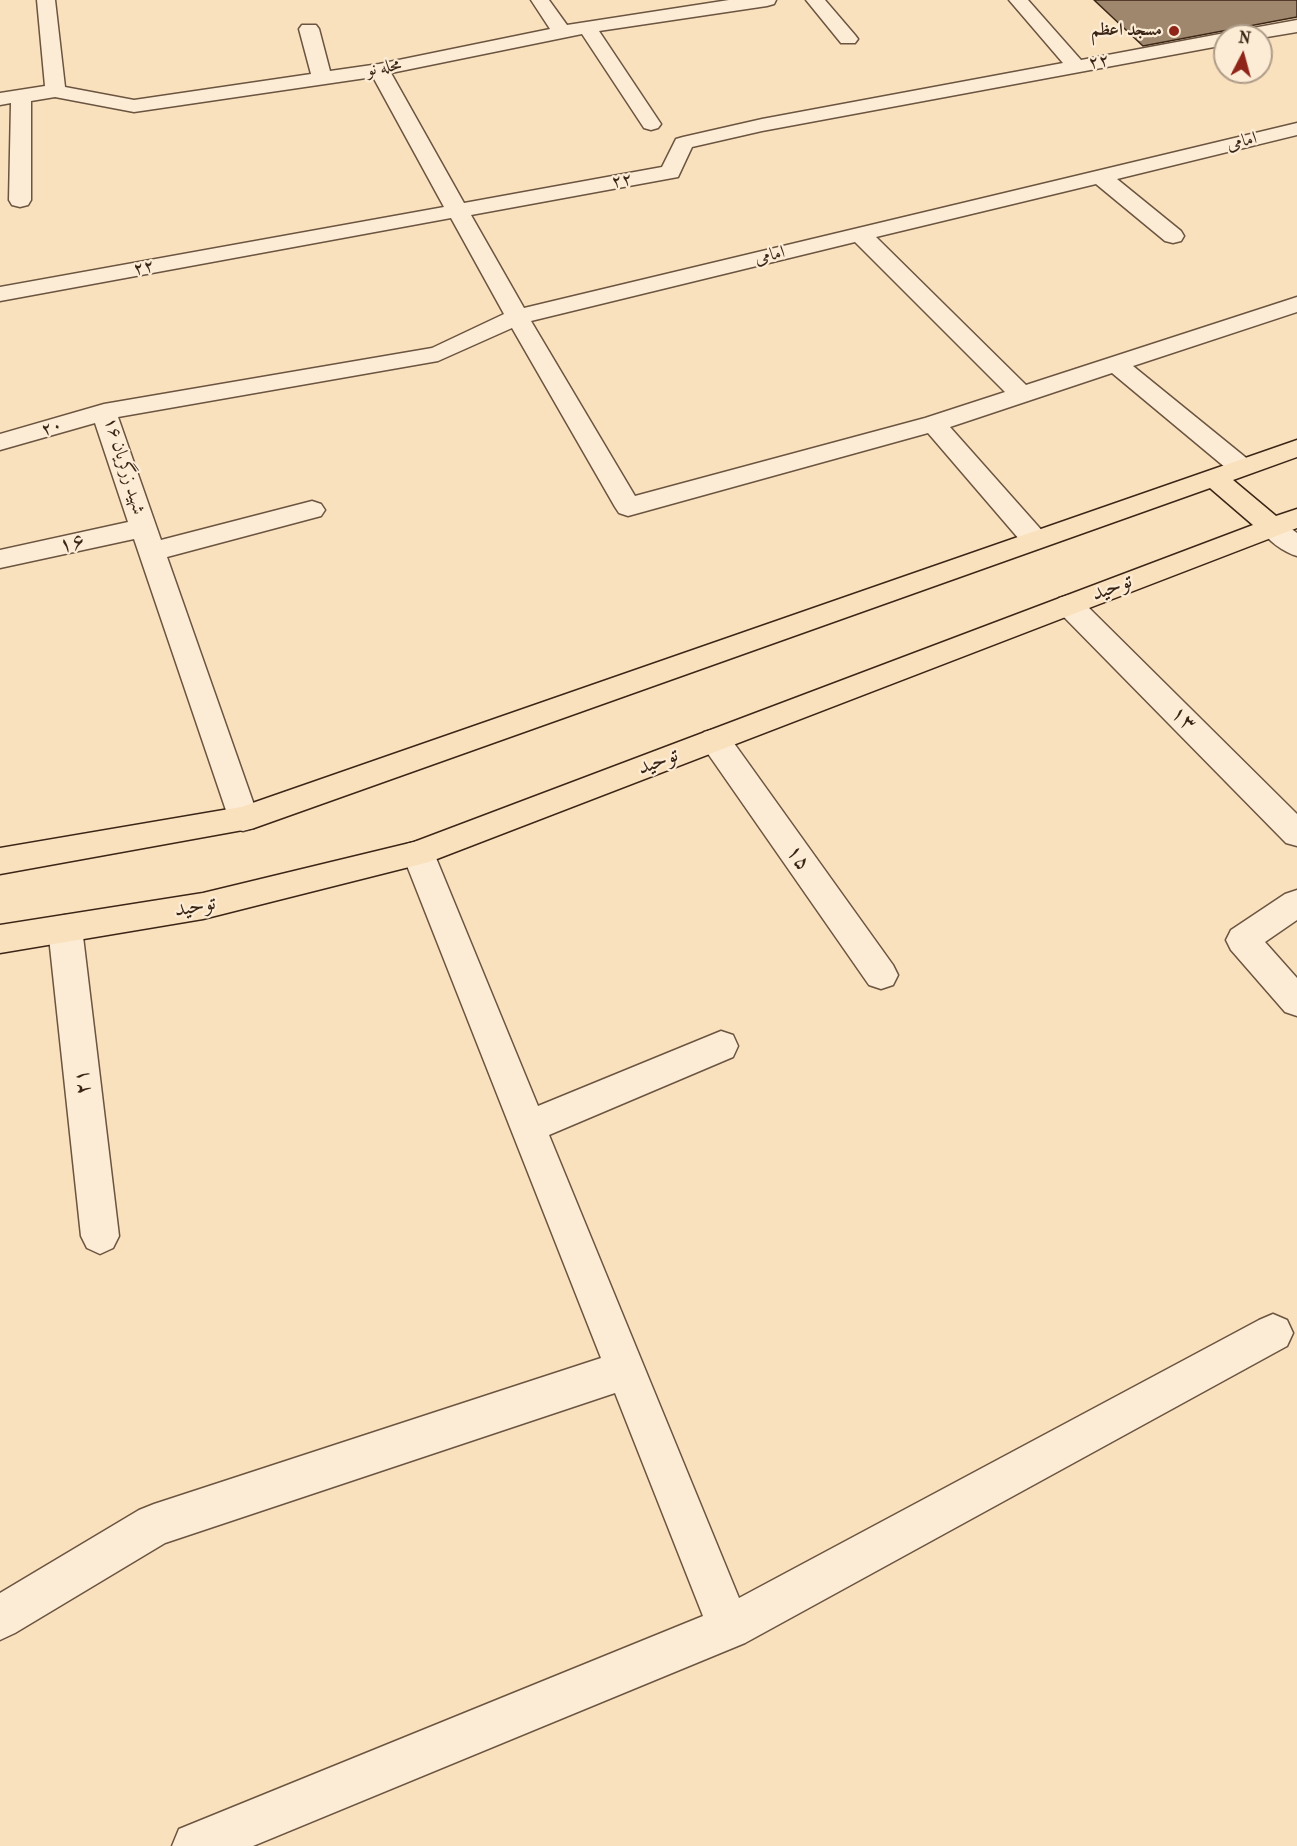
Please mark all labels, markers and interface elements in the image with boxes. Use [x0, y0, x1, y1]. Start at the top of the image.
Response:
place label: مسجد اعظم [1091, 20, 1162, 42]
marker: مسجد اعظم [1167, 24, 1181, 38]
north arrow [1213, 24, 1273, 84]
text: N [1238, 28, 1252, 48]
street label: ۲۲ [1087, 50, 1111, 74]
street label: محله نو [365, 54, 403, 82]
street label: امامی [1225, 128, 1259, 156]
street label: ۲۲ [610, 169, 634, 193]
street label: امامی [753, 242, 787, 270]
street label: ۲۲ [132, 255, 156, 281]
street label: ۲۰ [39, 415, 65, 441]
street label: ۱۶ شهید زرگریان [99, 415, 149, 517]
street label: ۱۶ [57, 528, 87, 560]
street label: توحید [1088, 568, 1136, 608]
street label: ۱۳ [1165, 701, 1201, 737]
street label: توحید [634, 742, 682, 782]
street label: ۱۵ [780, 840, 816, 876]
street label: توحید [172, 890, 218, 924]
street label: ۲۱ [69, 1068, 97, 1096]

